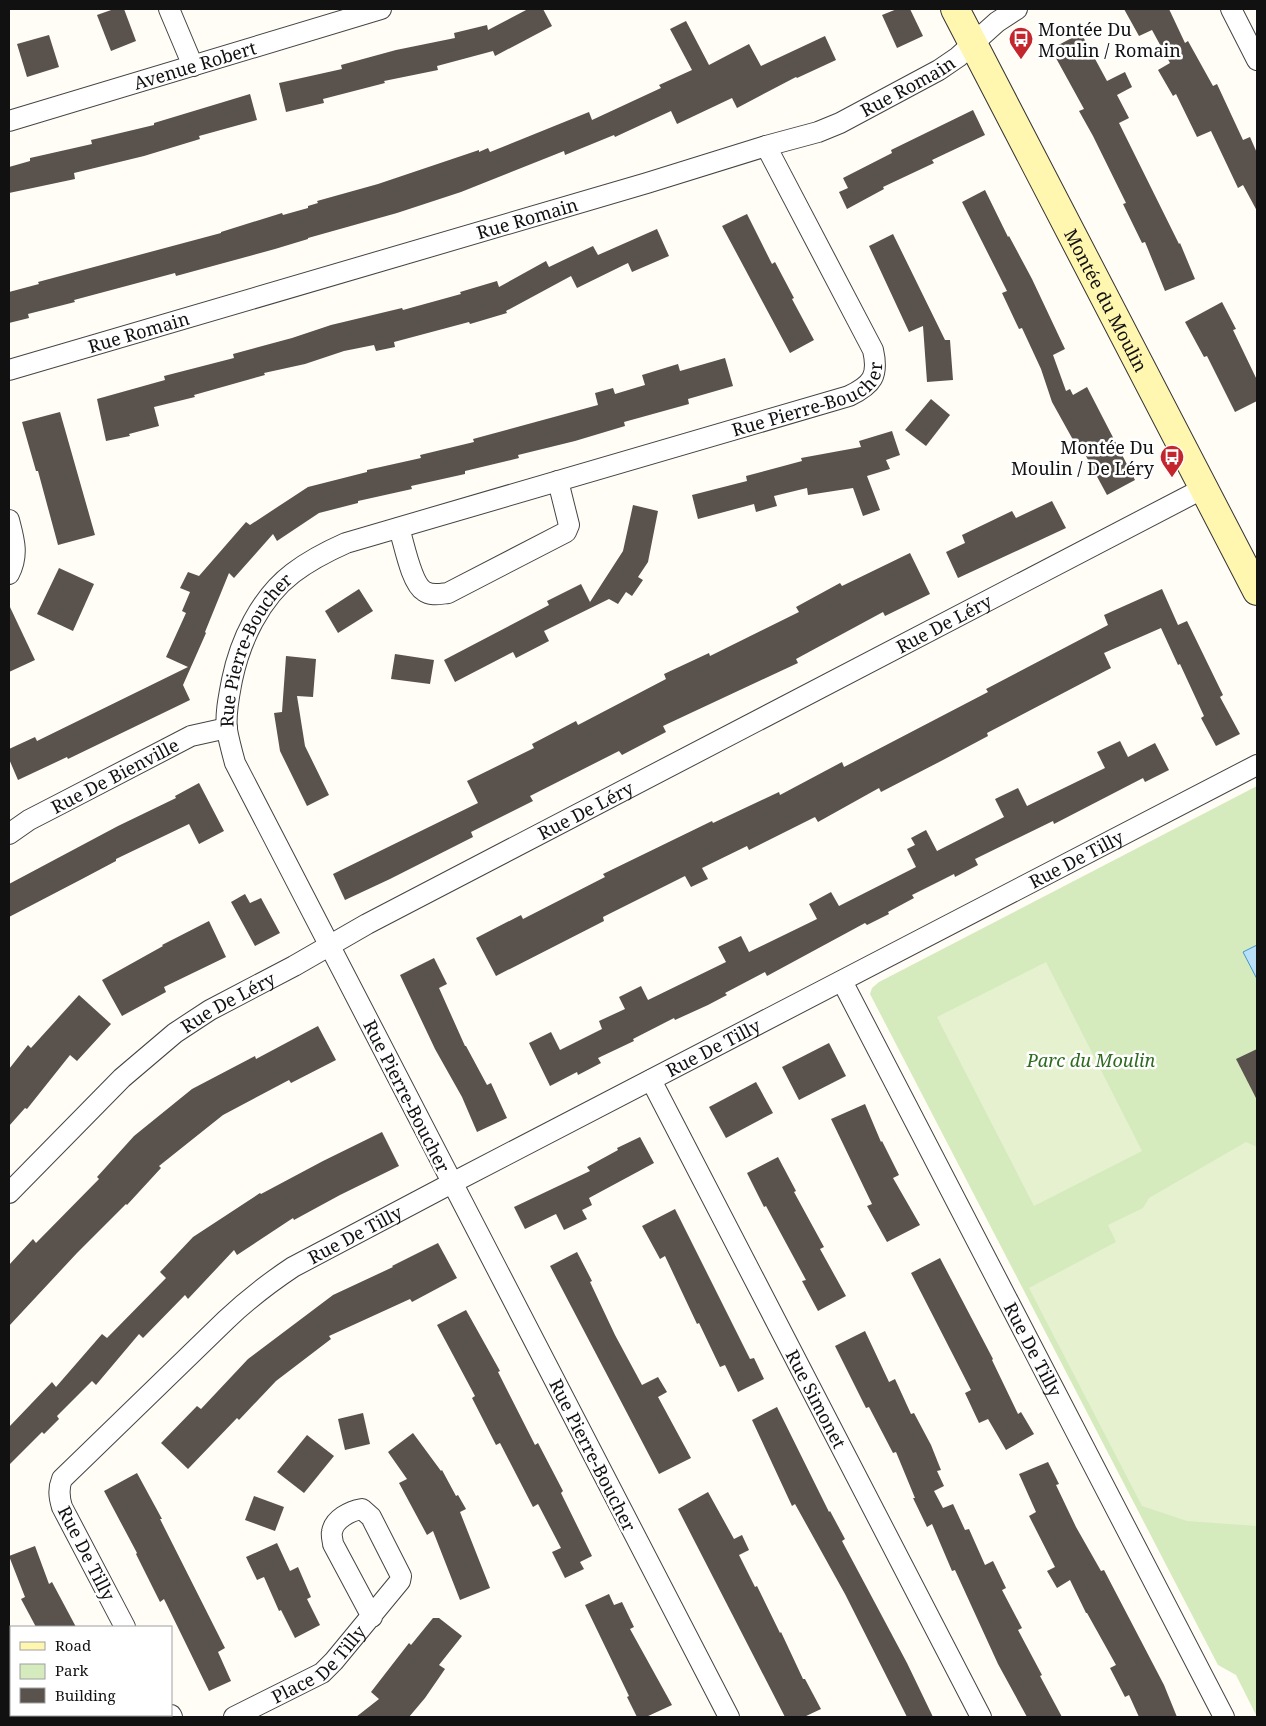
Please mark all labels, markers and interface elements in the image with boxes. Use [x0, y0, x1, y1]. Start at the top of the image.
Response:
place label: Montée Du Moulin / Romain [1038, 17, 1181, 62]
bus stop icon: Montée Du Moulin / Romain [1008, 26, 1034, 60]
street label: Avenue Robert [131, 35, 259, 95]
street label: Rue Romain [856, 50, 960, 122]
street label: Rue Romain [474, 192, 581, 244]
street label: Montée du Moulin [1059, 224, 1153, 376]
street label: Rue Romain [85, 306, 192, 358]
street label: Rue Pierre-Boucher [729, 361, 887, 442]
place label: Montée Du Moulin / De Léry [1011, 435, 1155, 480]
bus stop icon: Montée Du Moulin / De Léry [1159, 444, 1185, 478]
street label: Rue Pierre-Boucher [214, 567, 297, 727]
street label: Rue De Léry [892, 588, 996, 658]
street label: Rue De Bienville [47, 732, 183, 819]
street label: Rue De Léry [534, 775, 638, 845]
street label: Rue De Tilly [1025, 824, 1128, 893]
street label: Rue De Léry [176, 966, 280, 1038]
street label: Rue De Tilly [662, 1013, 765, 1082]
street label: Rue Pierre-Boucher [358, 1016, 456, 1177]
park label: Parc du Moulin [1026, 1048, 1156, 1072]
street label: Rue De Tilly [304, 1199, 407, 1269]
street label: Rue De Tilly [999, 1298, 1068, 1401]
street label: Rue Simonet [781, 1345, 852, 1452]
street label: Rue Pierre-Boucher [544, 1375, 642, 1536]
street label: Rue De Tilly [53, 1502, 121, 1605]
street label: Place De Tilly [267, 1619, 371, 1708]
legend [10, 1626, 172, 1716]
text: Road [55, 1635, 91, 1655]
text: Park [55, 1660, 89, 1680]
text: Building [55, 1685, 116, 1705]

